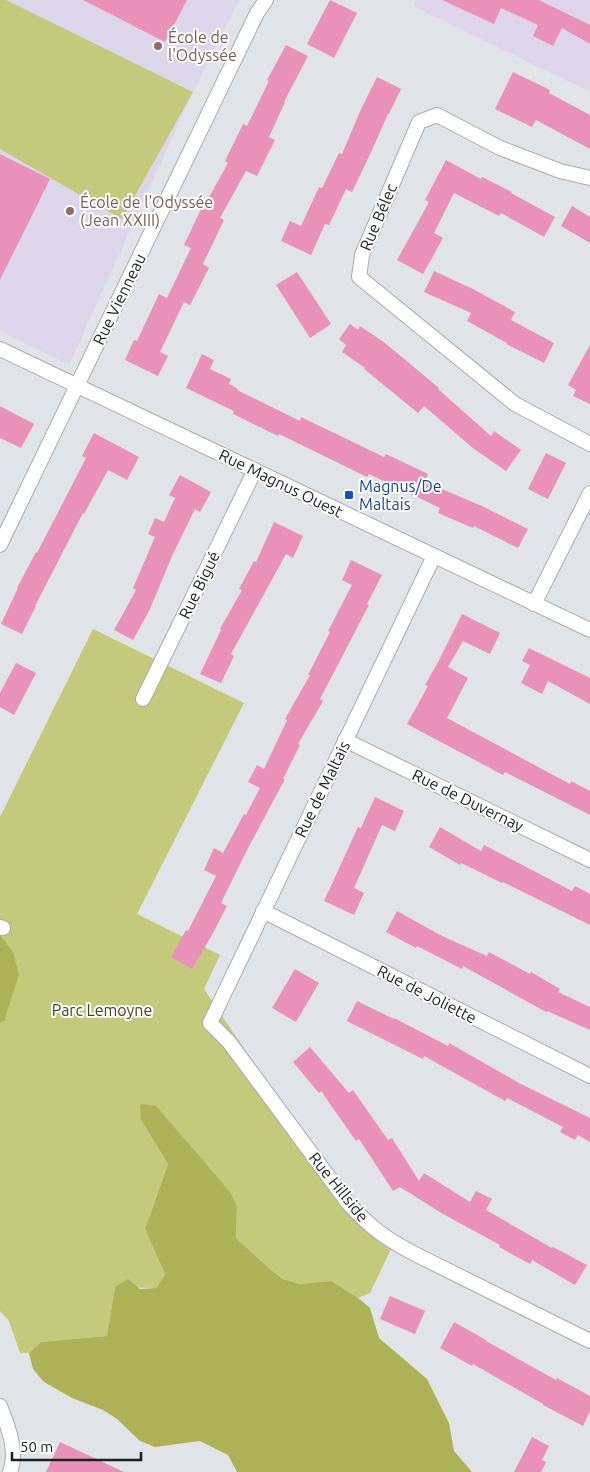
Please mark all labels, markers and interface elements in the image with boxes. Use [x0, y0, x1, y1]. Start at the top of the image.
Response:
place label: École de l'Odyssée [168, 26, 237, 64]
marker: École de l'Odyssée [152, 40, 164, 52]
street label: Rue Bélec [356, 180, 400, 253]
place label: École de l'Odyssée (Jean XXIII) [80, 191, 213, 230]
marker: École de l'Odyssée (Jean XXIII) [64, 205, 76, 217]
street label: Rue Vienneau [89, 250, 149, 348]
street label: Rue Magnus Ouest [216, 445, 346, 521]
place label: Magnus/De Maltais [359, 477, 442, 513]
marker: Magnus/De Maltais [343, 489, 355, 501]
street label: Rue Bigué [175, 548, 223, 622]
street label: Rue de Maltais [291, 738, 353, 840]
street label: Rue de Duvernay [409, 765, 527, 835]
street label: Rue de Joliette [374, 961, 480, 1027]
park label: Parc Lemoyne [52, 1001, 152, 1019]
street label: Rue Hillside [306, 1149, 372, 1225]
scale bar [12, 1430, 141, 1462]
text: 50 m [20, 1438, 53, 1455]

